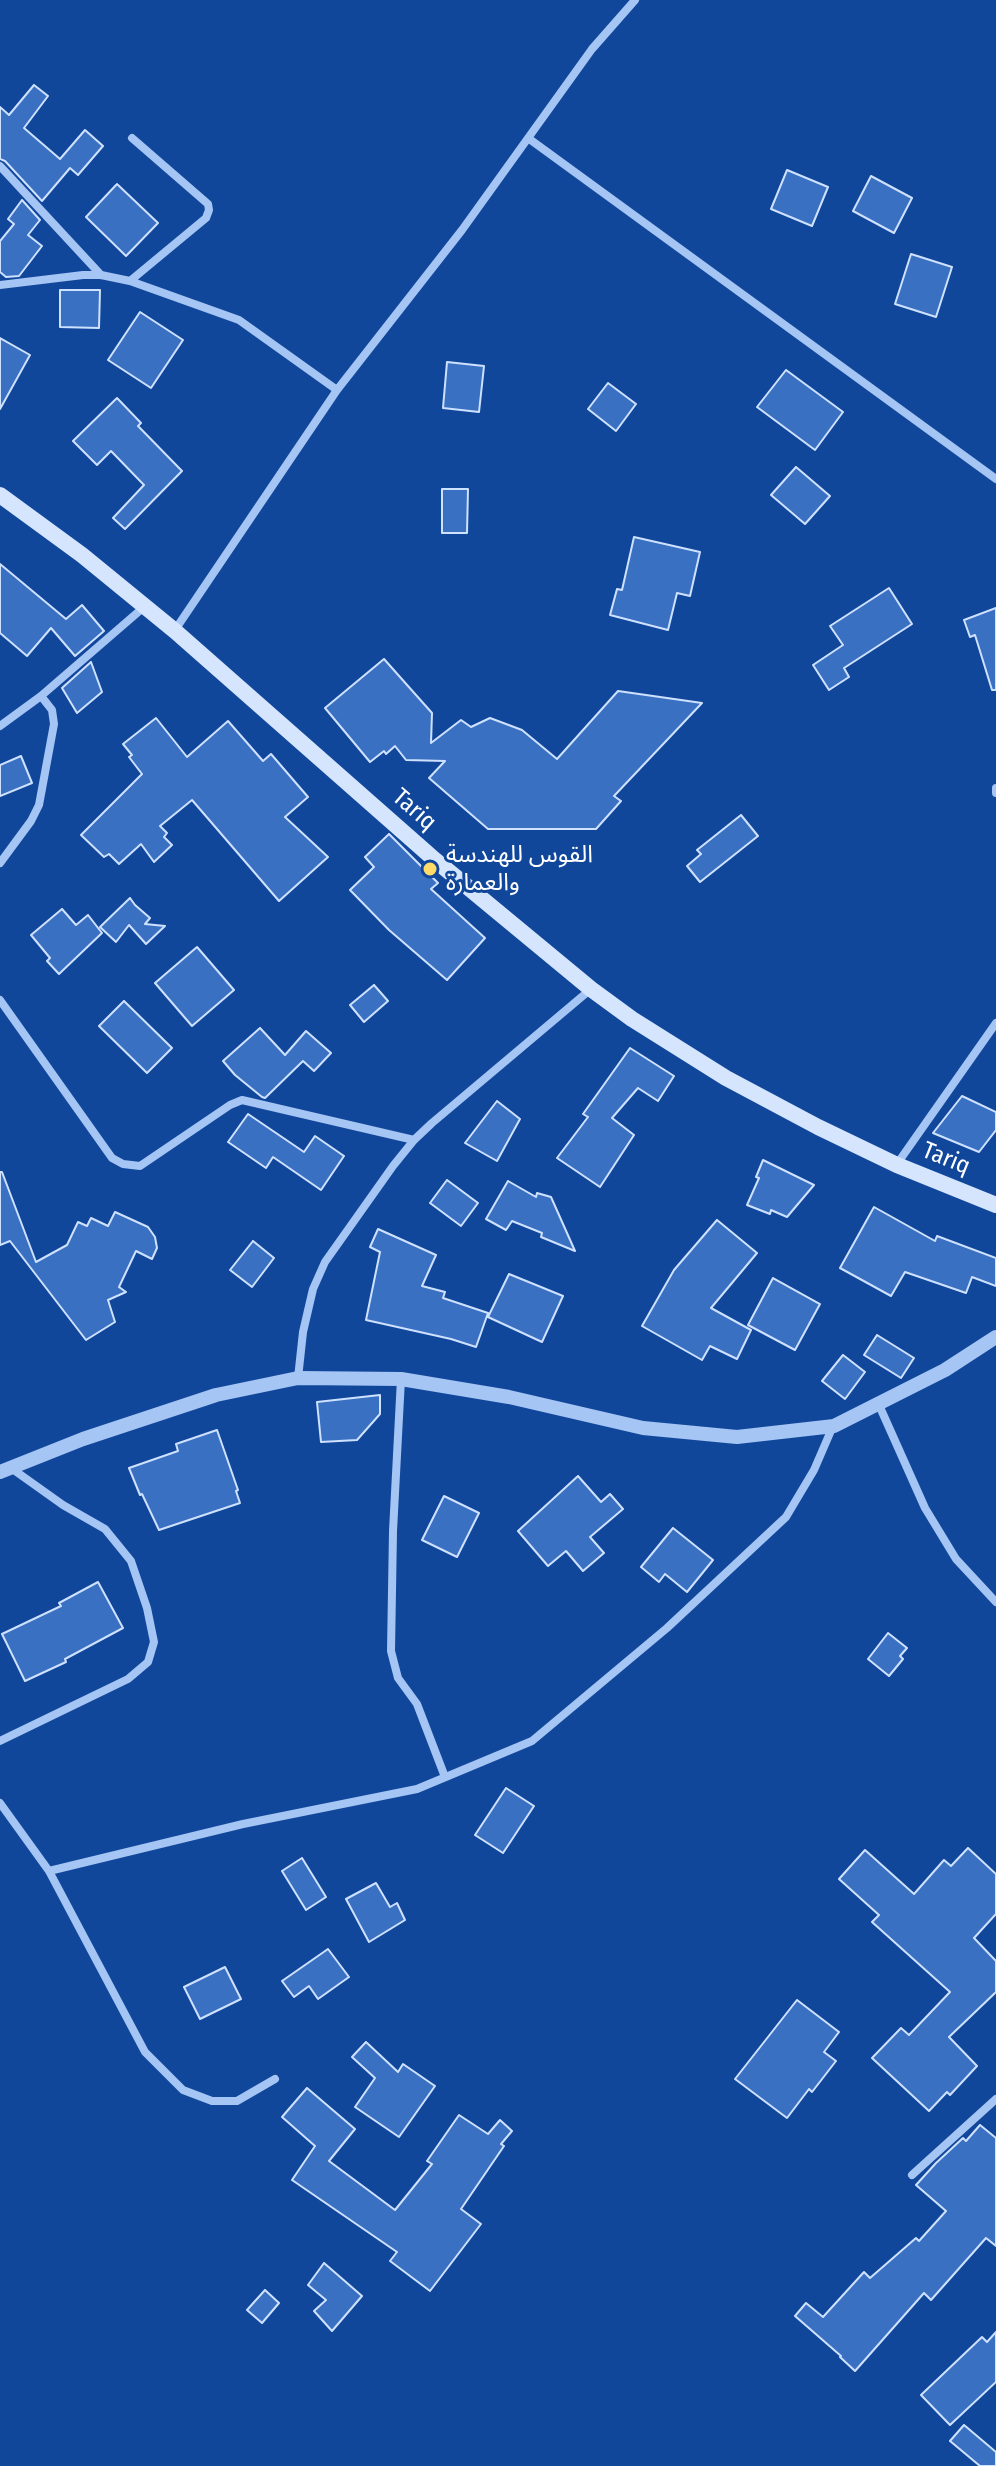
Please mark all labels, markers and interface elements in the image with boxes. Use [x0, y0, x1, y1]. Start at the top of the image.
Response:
street label: Tariq [386, 783, 442, 837]
place label: القوس للهندسة والعمارة [446, 841, 593, 897]
marker: القوس للهندسة والعمارة [421, 860, 439, 878]
street label: Tariq [918, 1136, 974, 1182]

